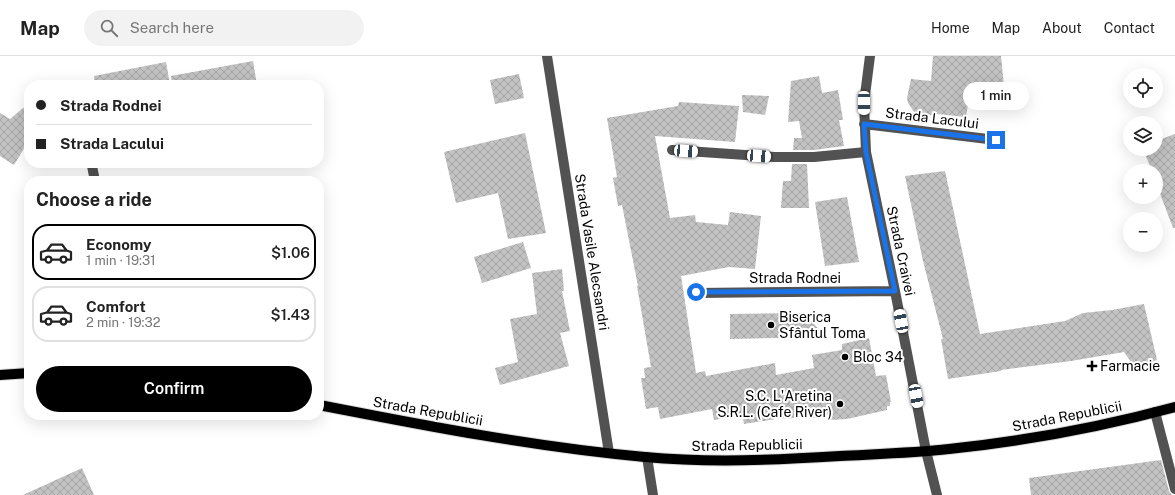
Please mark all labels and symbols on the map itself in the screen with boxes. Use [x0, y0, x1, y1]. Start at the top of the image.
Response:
callout: 1 min [963, 82, 1029, 110]
car [858, 91, 870, 115]
street label: Strada Lacului [884, 104, 980, 132]
route end [987, 131, 1005, 149]
car [674, 144, 698, 158]
car [747, 149, 771, 163]
street label: Strada Vasile Alecsandri [572, 172, 612, 332]
street label: Strada Craivei [884, 205, 918, 297]
street label: Strada Rodnei [749, 270, 841, 286]
route start [687, 283, 705, 301]
car [893, 308, 909, 334]
place label: Biserica Sfântul Toma [779, 309, 866, 341]
marker: Biserica Sfântul Toma [766, 320, 776, 330]
place label: Bloc 34 [853, 349, 903, 365]
marker: Bloc 34 [840, 352, 850, 362]
place label: Farmacie [1100, 358, 1160, 374]
marker: Farmacie [1087, 361, 1097, 371]
car [908, 383, 924, 409]
place label: S.C. L'Aretina S.R.L. (Cafe River) [717, 388, 832, 420]
street label: Strada Republicii [372, 393, 484, 429]
street label: Strada Republicii [1011, 398, 1123, 434]
marker: S.C. L'Aretina S.R.L. (Cafe River) [835, 399, 845, 409]
street label: Strada Republicii [691, 436, 803, 454]

